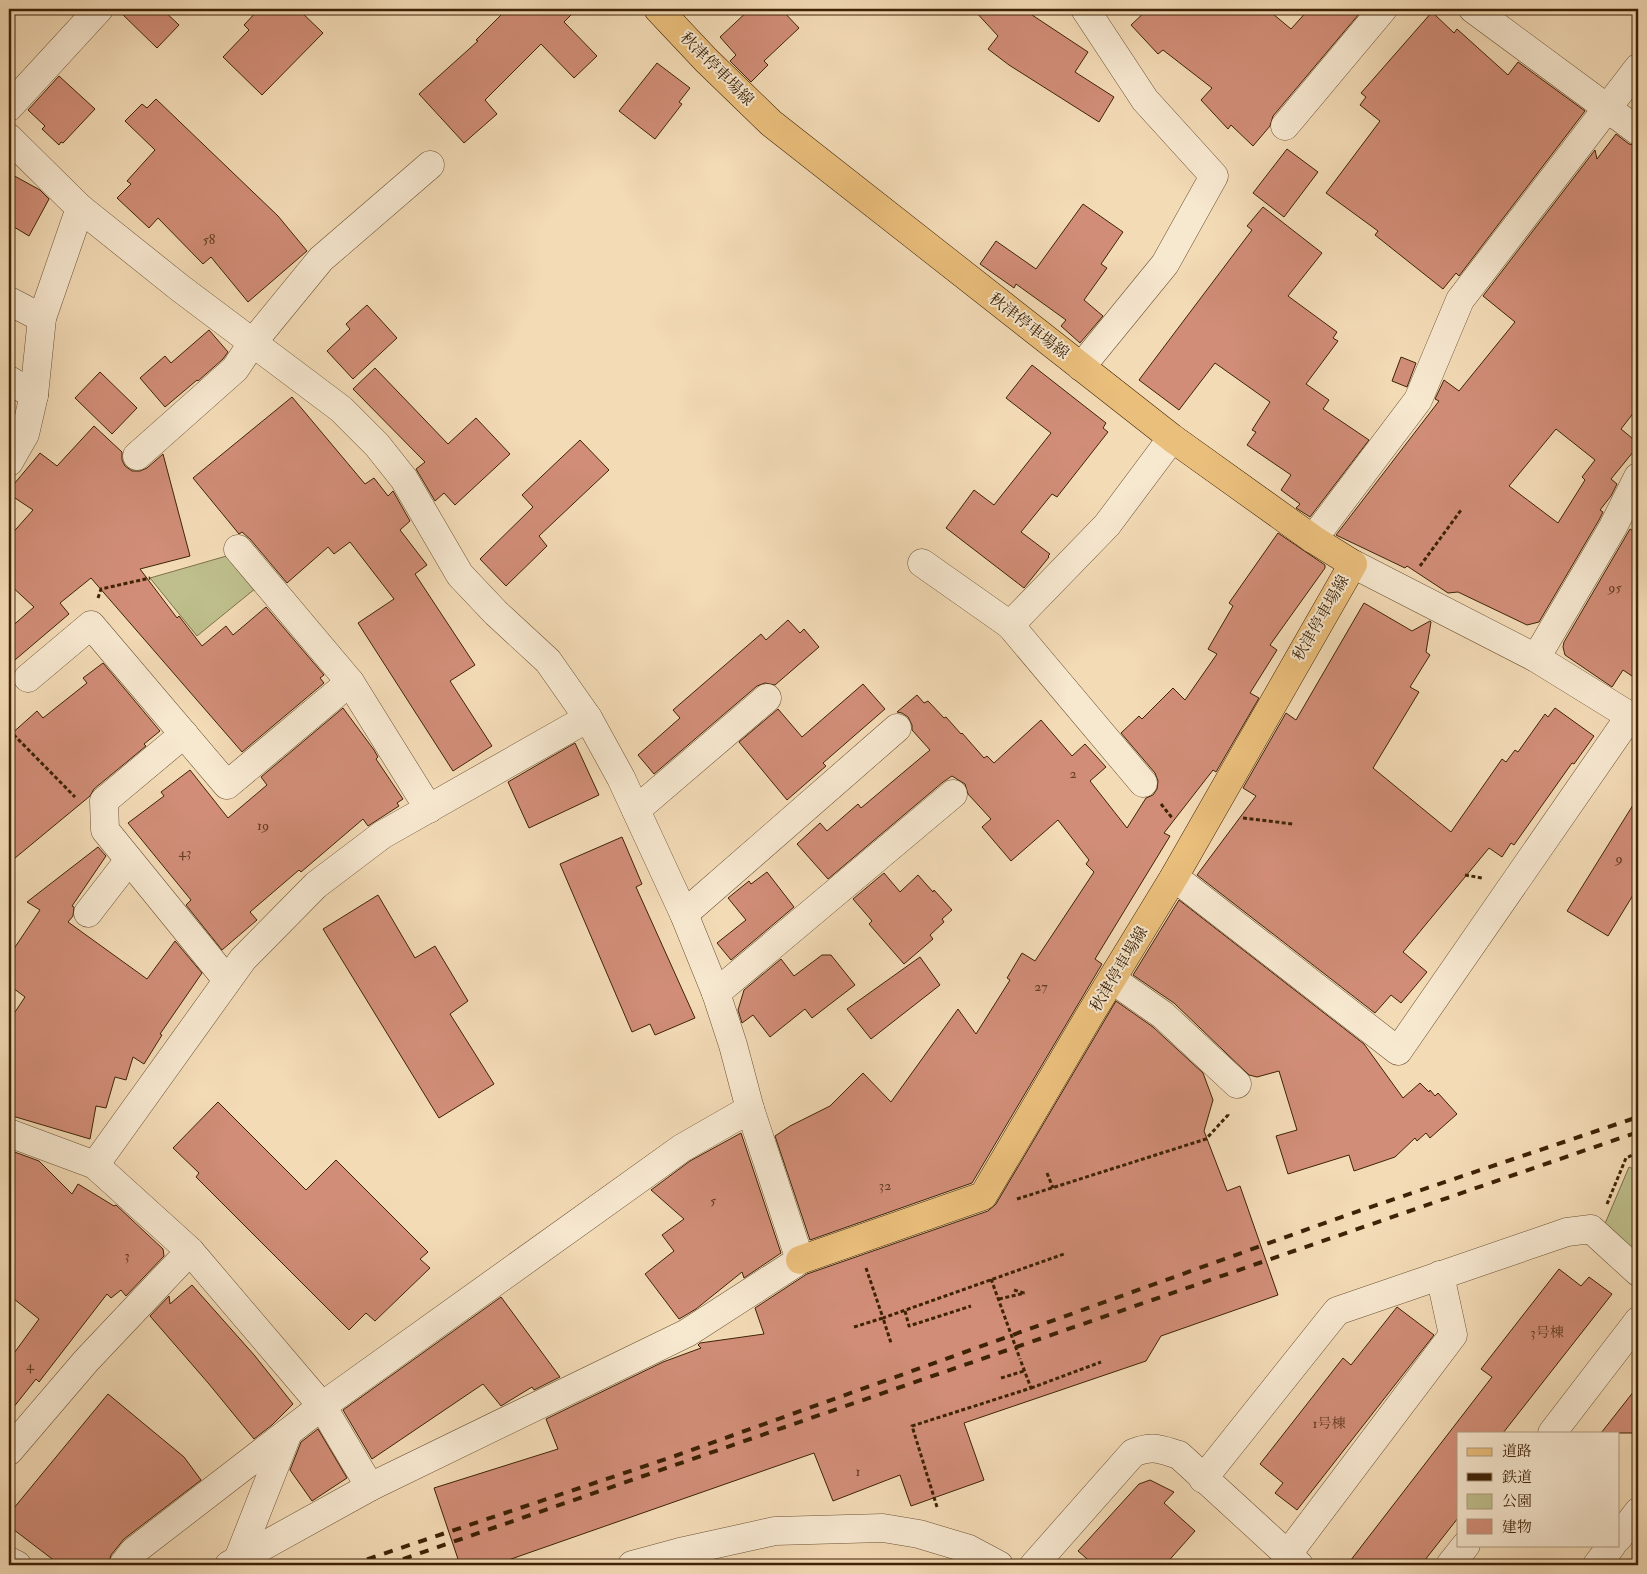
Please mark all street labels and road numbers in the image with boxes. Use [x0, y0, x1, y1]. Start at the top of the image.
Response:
street label: 秋津停車場線 [676, 28, 758, 110]
street label: 秋津停車場線 [985, 289, 1073, 363]
street label: 秋津停車場線 [1288, 571, 1354, 665]
street label: 秋津停車場線 [1086, 923, 1152, 1015]

